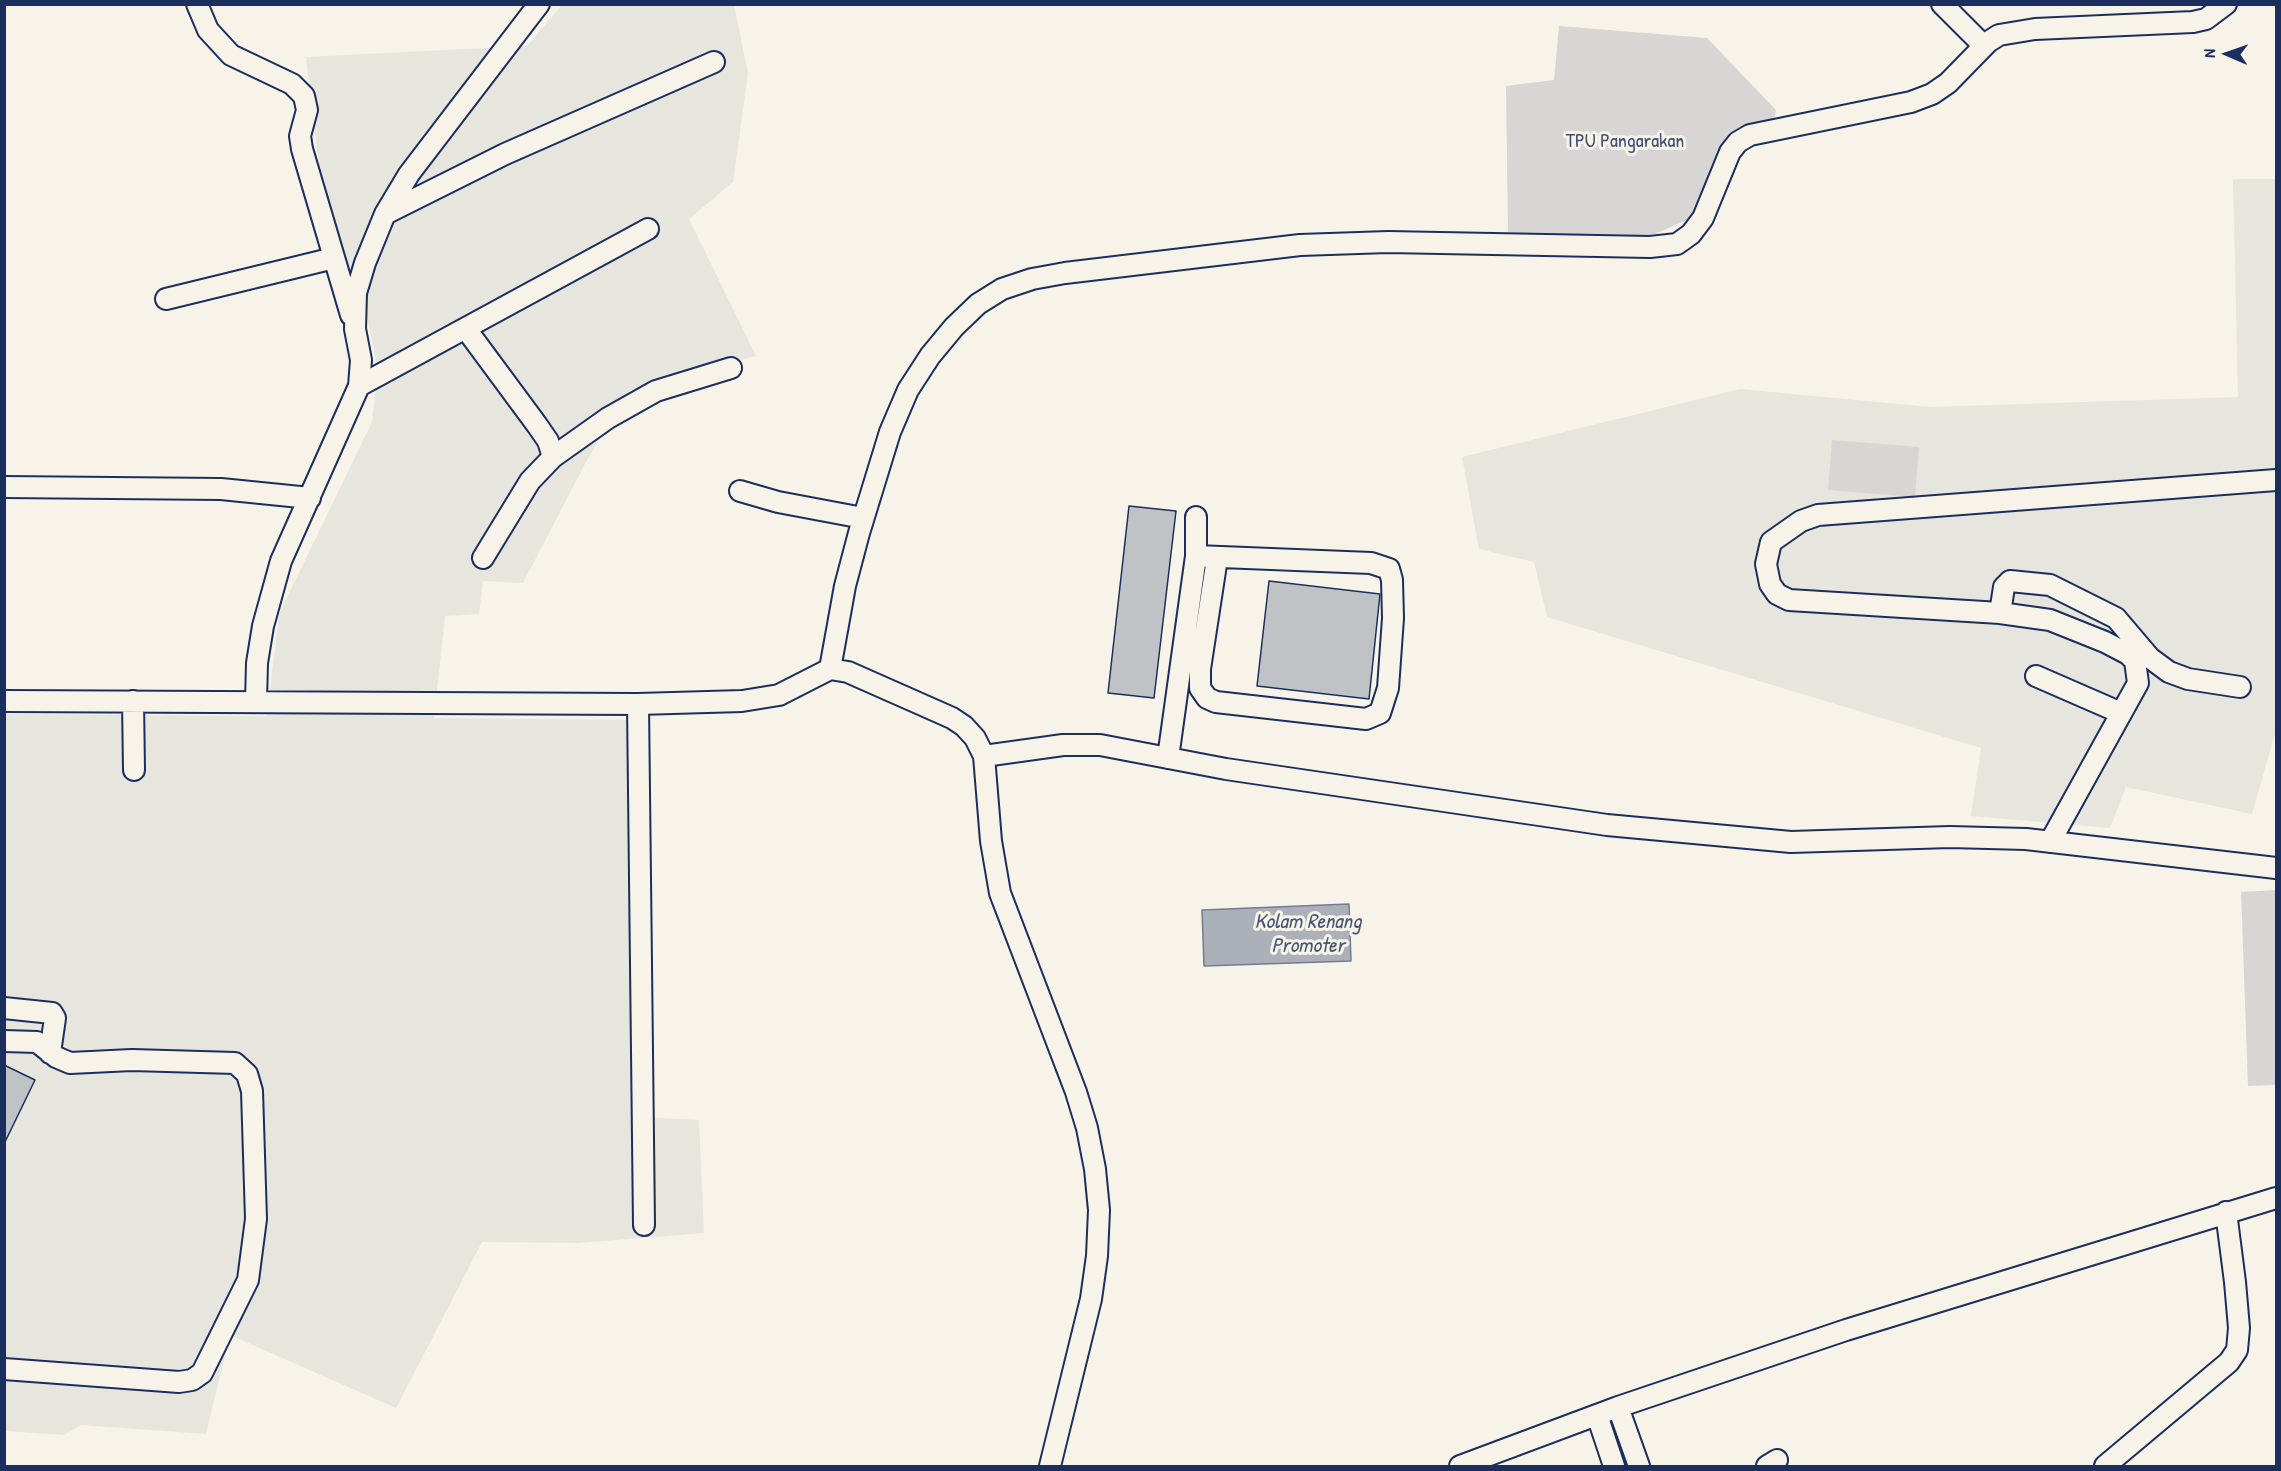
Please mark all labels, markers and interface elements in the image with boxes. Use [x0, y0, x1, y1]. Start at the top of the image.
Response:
north arrow [2197, 24, 2257, 84]
text: N [2198, 49, 2220, 58]
park label: TPU Pangarakan [1566, 130, 1684, 154]
water label: Kolam Renang Promoter [1255, 909, 1361, 959]

